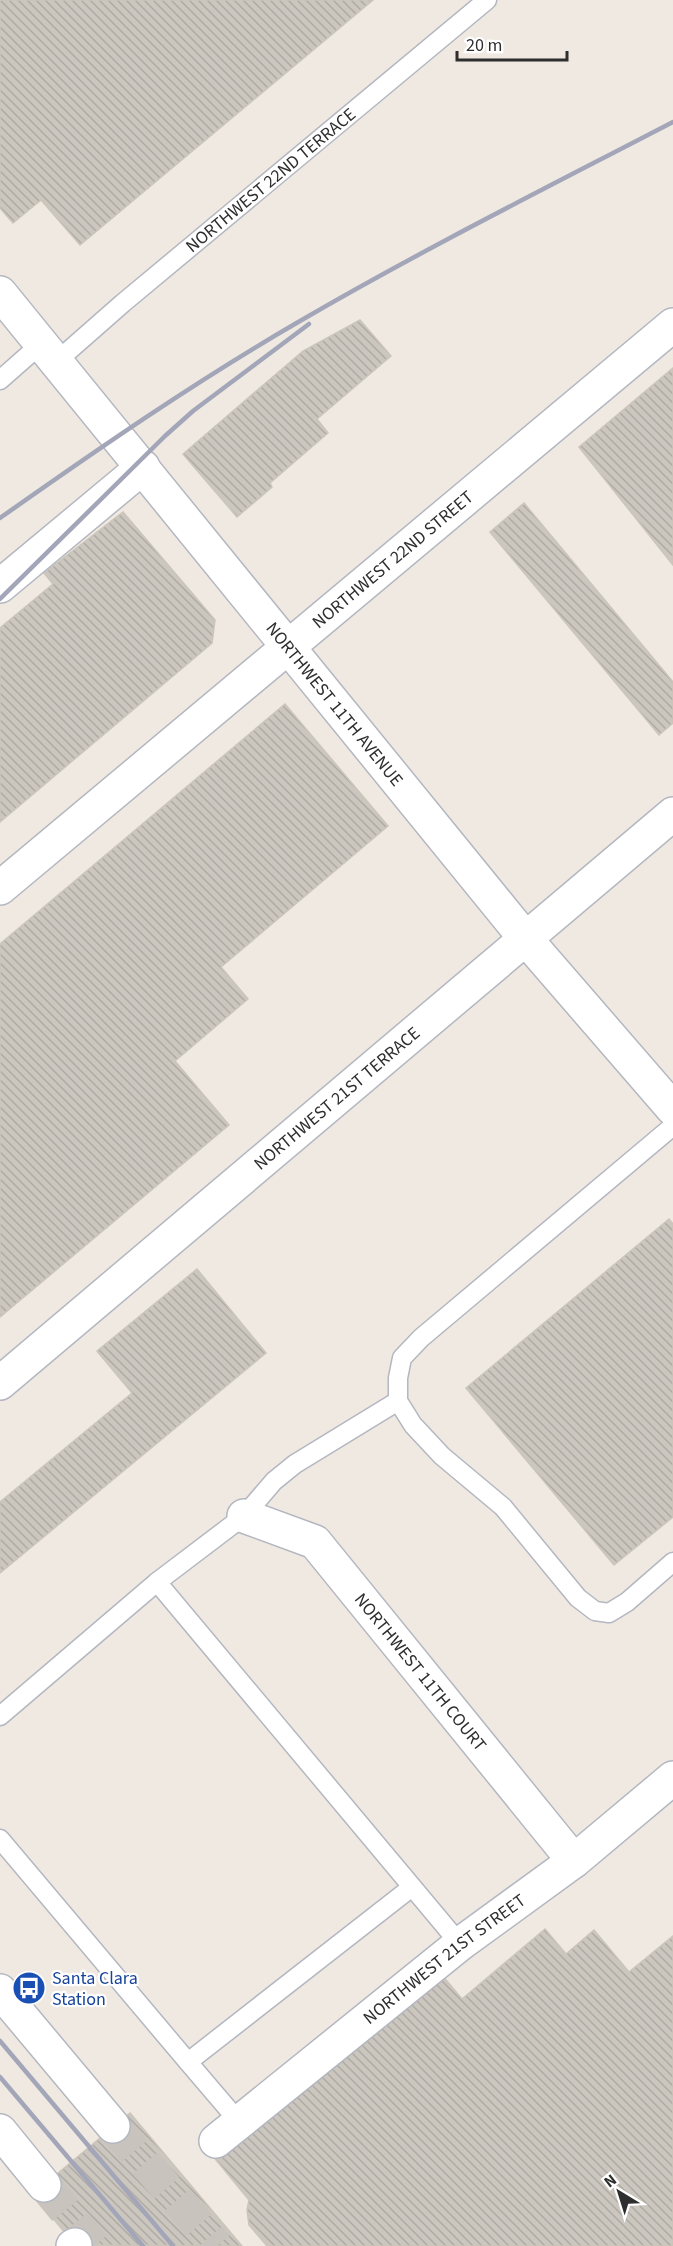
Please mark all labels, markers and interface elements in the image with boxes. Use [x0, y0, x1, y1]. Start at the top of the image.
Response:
scale bar [457, 24, 566, 62]
text: 20 m [466, 33, 502, 58]
street label: NORTHWEST 22ND TERRACE [180, 102, 361, 258]
street label: NORTHWEST 22ND STREET [307, 484, 479, 634]
street label: NORTHWEST 11TH AVENUE [260, 617, 409, 792]
street label: NORTHWEST 21ST TERRACE [248, 1021, 425, 1176]
street label: NORTHWEST 11TH COURT [349, 1588, 493, 1757]
street label: NORTHWEST 21ST STREET [358, 1888, 531, 2030]
place label: Santa Clara Station [52, 1966, 138, 2012]
bus stop icon: Santa Clara Station [11, 1970, 47, 2006]
north arrow [589, 2162, 649, 2222]
text: N [599, 2169, 621, 2193]

